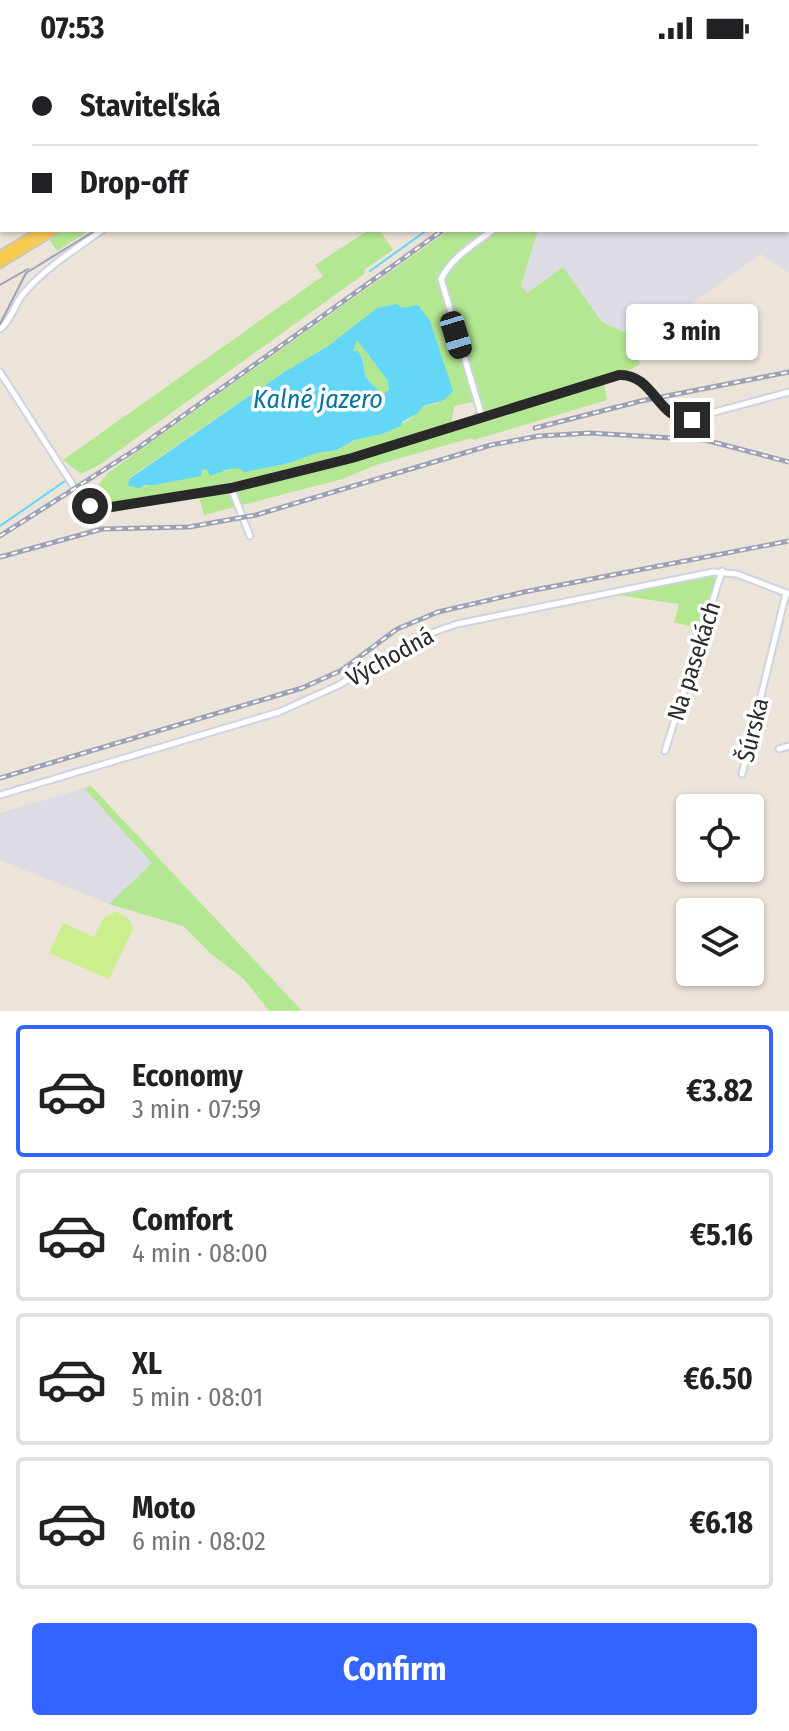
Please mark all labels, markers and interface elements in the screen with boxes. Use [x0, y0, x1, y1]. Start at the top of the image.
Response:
text: 07:53 [40, 10, 104, 46]
text: Staviteľská [80, 88, 221, 124]
text: Drop-off [80, 165, 187, 201]
callout: 3 min [626, 304, 758, 360]
car [438, 309, 474, 361]
text: 3 min [663, 316, 721, 347]
water label: Kalné jazero [253, 384, 383, 415]
route end [674, 402, 710, 438]
route start [72, 488, 108, 524]
street label: Na pasekách [662, 598, 726, 724]
street label: Východná [341, 622, 439, 692]
street label: Šúrska [731, 695, 774, 765]
map controls [676, 794, 764, 986]
button: locate [676, 794, 764, 882]
button: layers [676, 898, 764, 986]
icon: car [36, 1055, 108, 1127]
text: Economy [132, 1058, 243, 1094]
text: €3.82 [686, 1073, 753, 1109]
text: 3 min · 07:59 [132, 1094, 261, 1125]
icon: car [36, 1199, 108, 1271]
text: Comfort [132, 1202, 233, 1238]
text: €5.16 [690, 1217, 753, 1253]
text: 4 min · 08:00 [132, 1238, 268, 1269]
icon: car [36, 1343, 108, 1415]
text: XL [132, 1346, 162, 1382]
text: €6.50 [684, 1361, 753, 1397]
text: 5 min · 08:01 [132, 1382, 263, 1413]
icon: car [36, 1487, 108, 1559]
text: Moto [132, 1490, 196, 1526]
text: €6.18 [689, 1505, 753, 1541]
text: 6 min · 08:02 [132, 1526, 266, 1557]
button: Confirm [32, 1623, 757, 1715]

